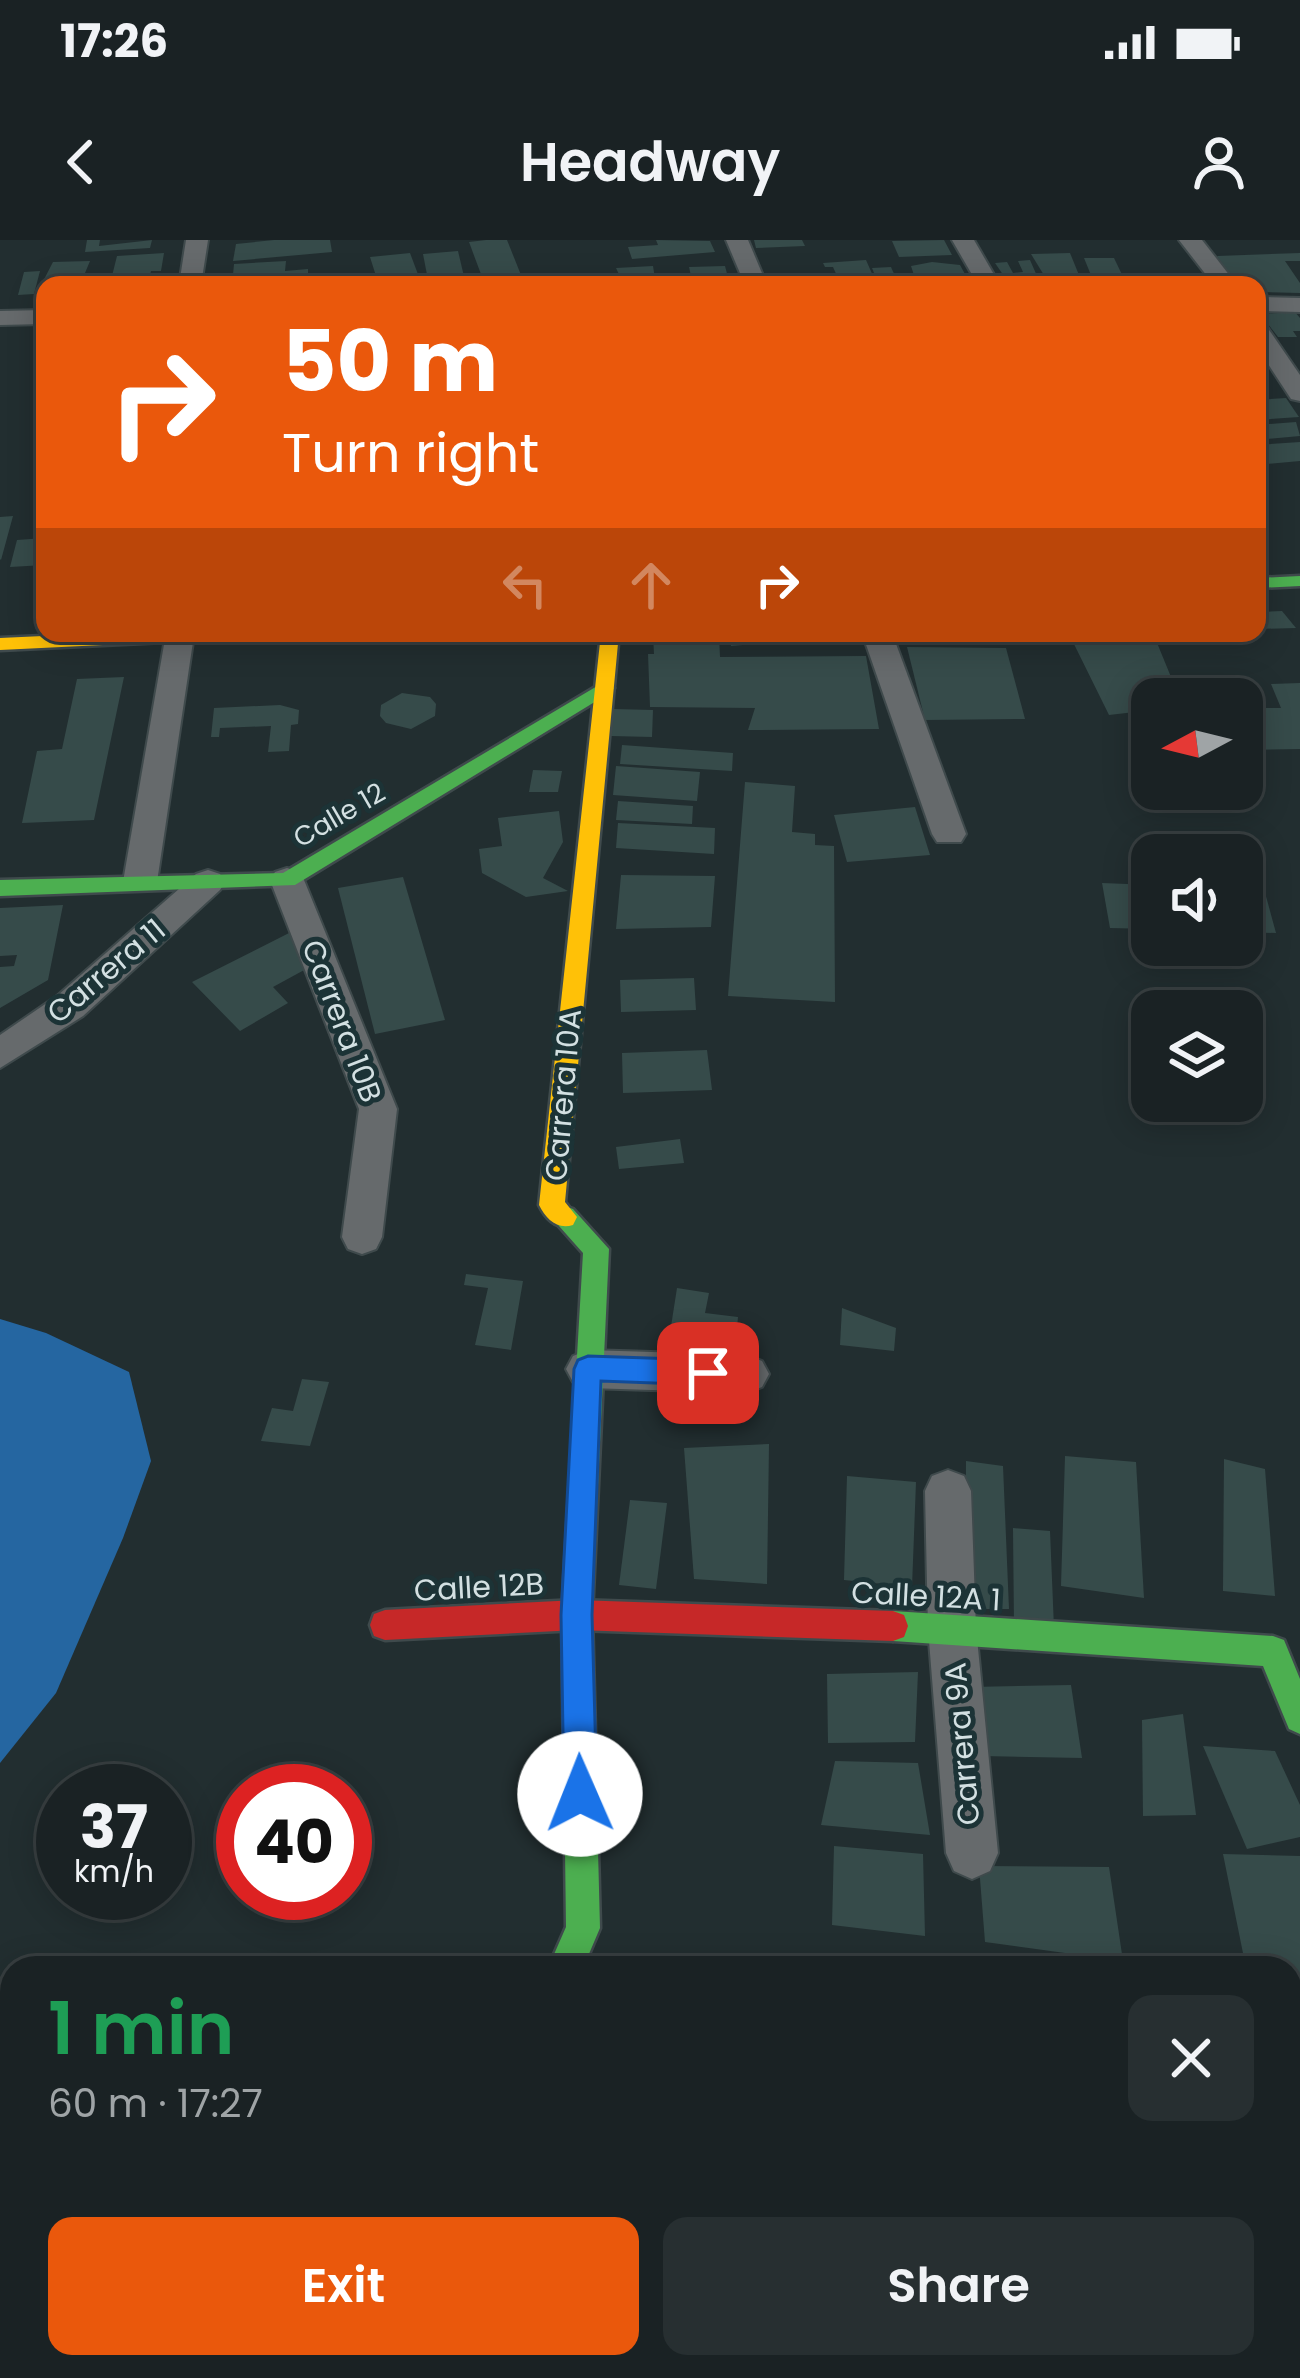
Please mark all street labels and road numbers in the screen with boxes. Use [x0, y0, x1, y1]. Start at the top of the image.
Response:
street label: Calle 12 [286, 774, 392, 856]
street label: Carrera 11 [37, 909, 175, 1033]
street label: Carrera 10B [291, 934, 393, 1108]
street label: Carrera 10A [534, 1007, 592, 1183]
street label: Calle 12B [413, 1562, 545, 1612]
street label: Calle 12A 1 [850, 1571, 1002, 1621]
street label: Carrera 9A [933, 1661, 991, 1827]

